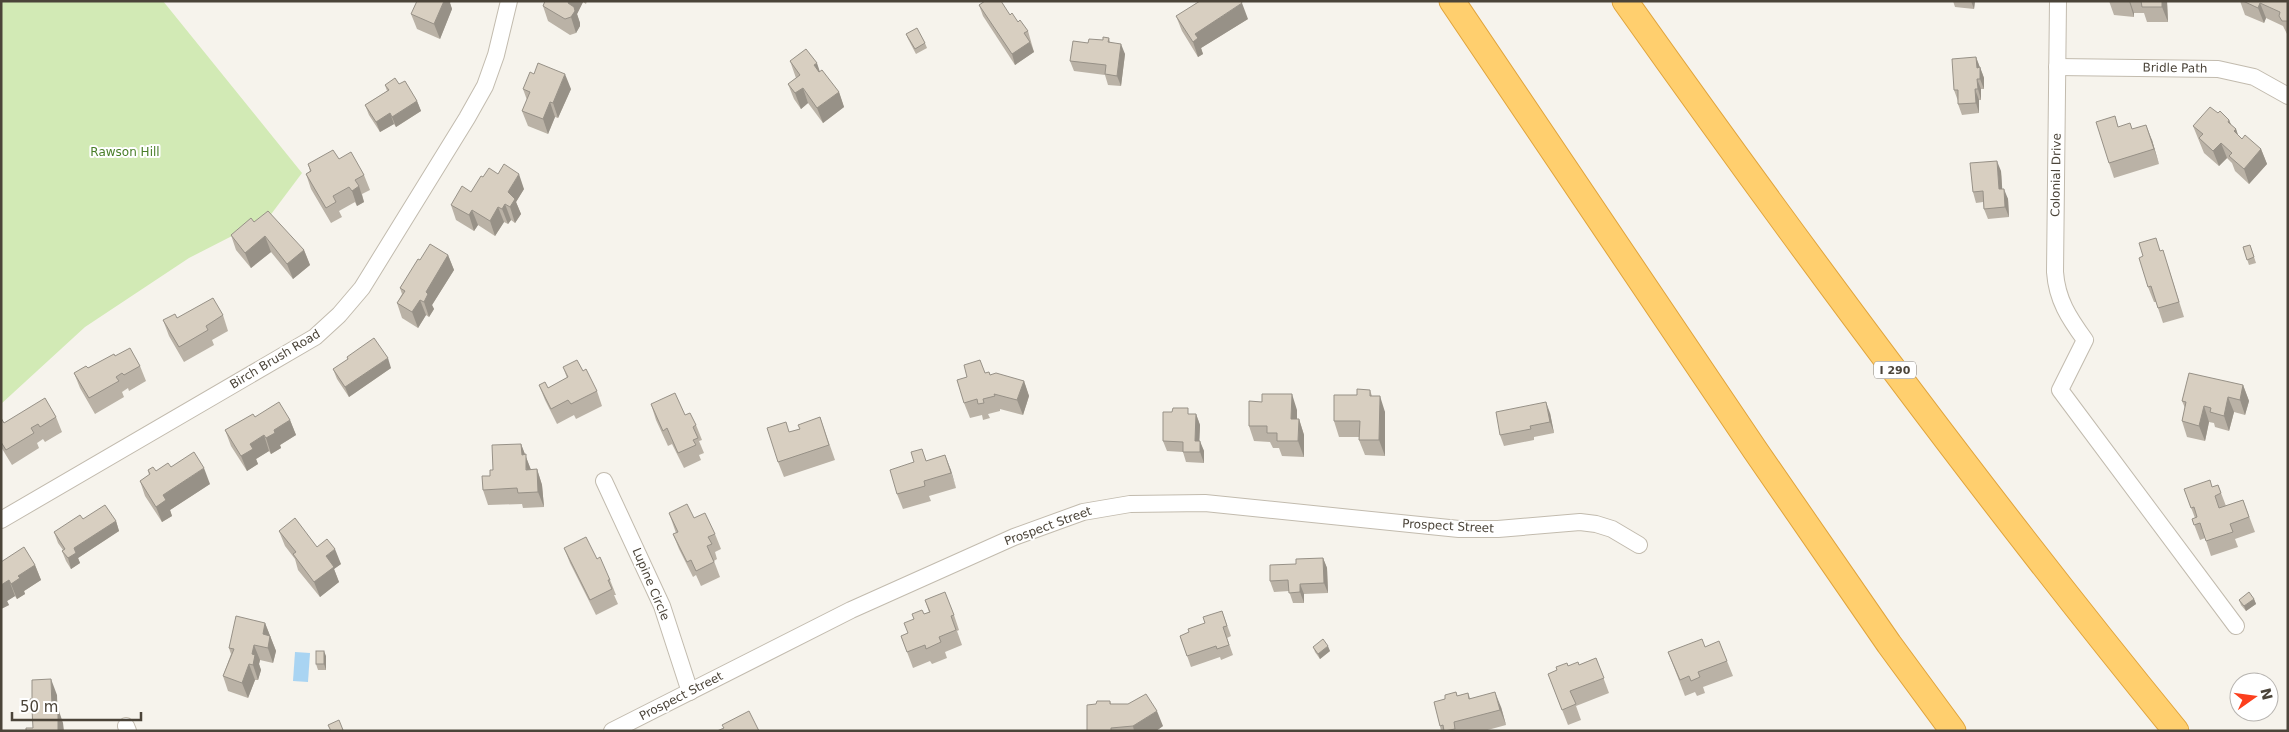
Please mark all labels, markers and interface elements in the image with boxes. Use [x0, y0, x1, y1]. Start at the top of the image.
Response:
street label: Bridle Path [2142, 60, 2208, 76]
street label: Colonial Drive [2048, 133, 2064, 217]
park label: Rawson Hill [90, 145, 160, 159]
street label: Birch Brush Road [227, 327, 323, 391]
road number: I 290 [1874, 362, 1916, 378]
street label: Prospect Street [1002, 504, 1094, 548]
street label: Prospect Street [1402, 517, 1495, 535]
street label: Lupine Circle [629, 546, 673, 622]
street label: Prospect Street [637, 669, 725, 723]
north arrow [2229, 672, 2279, 722]
text: N [2257, 686, 2276, 701]
scale bar [12, 690, 141, 722]
text: 50 m [20, 698, 58, 716]

